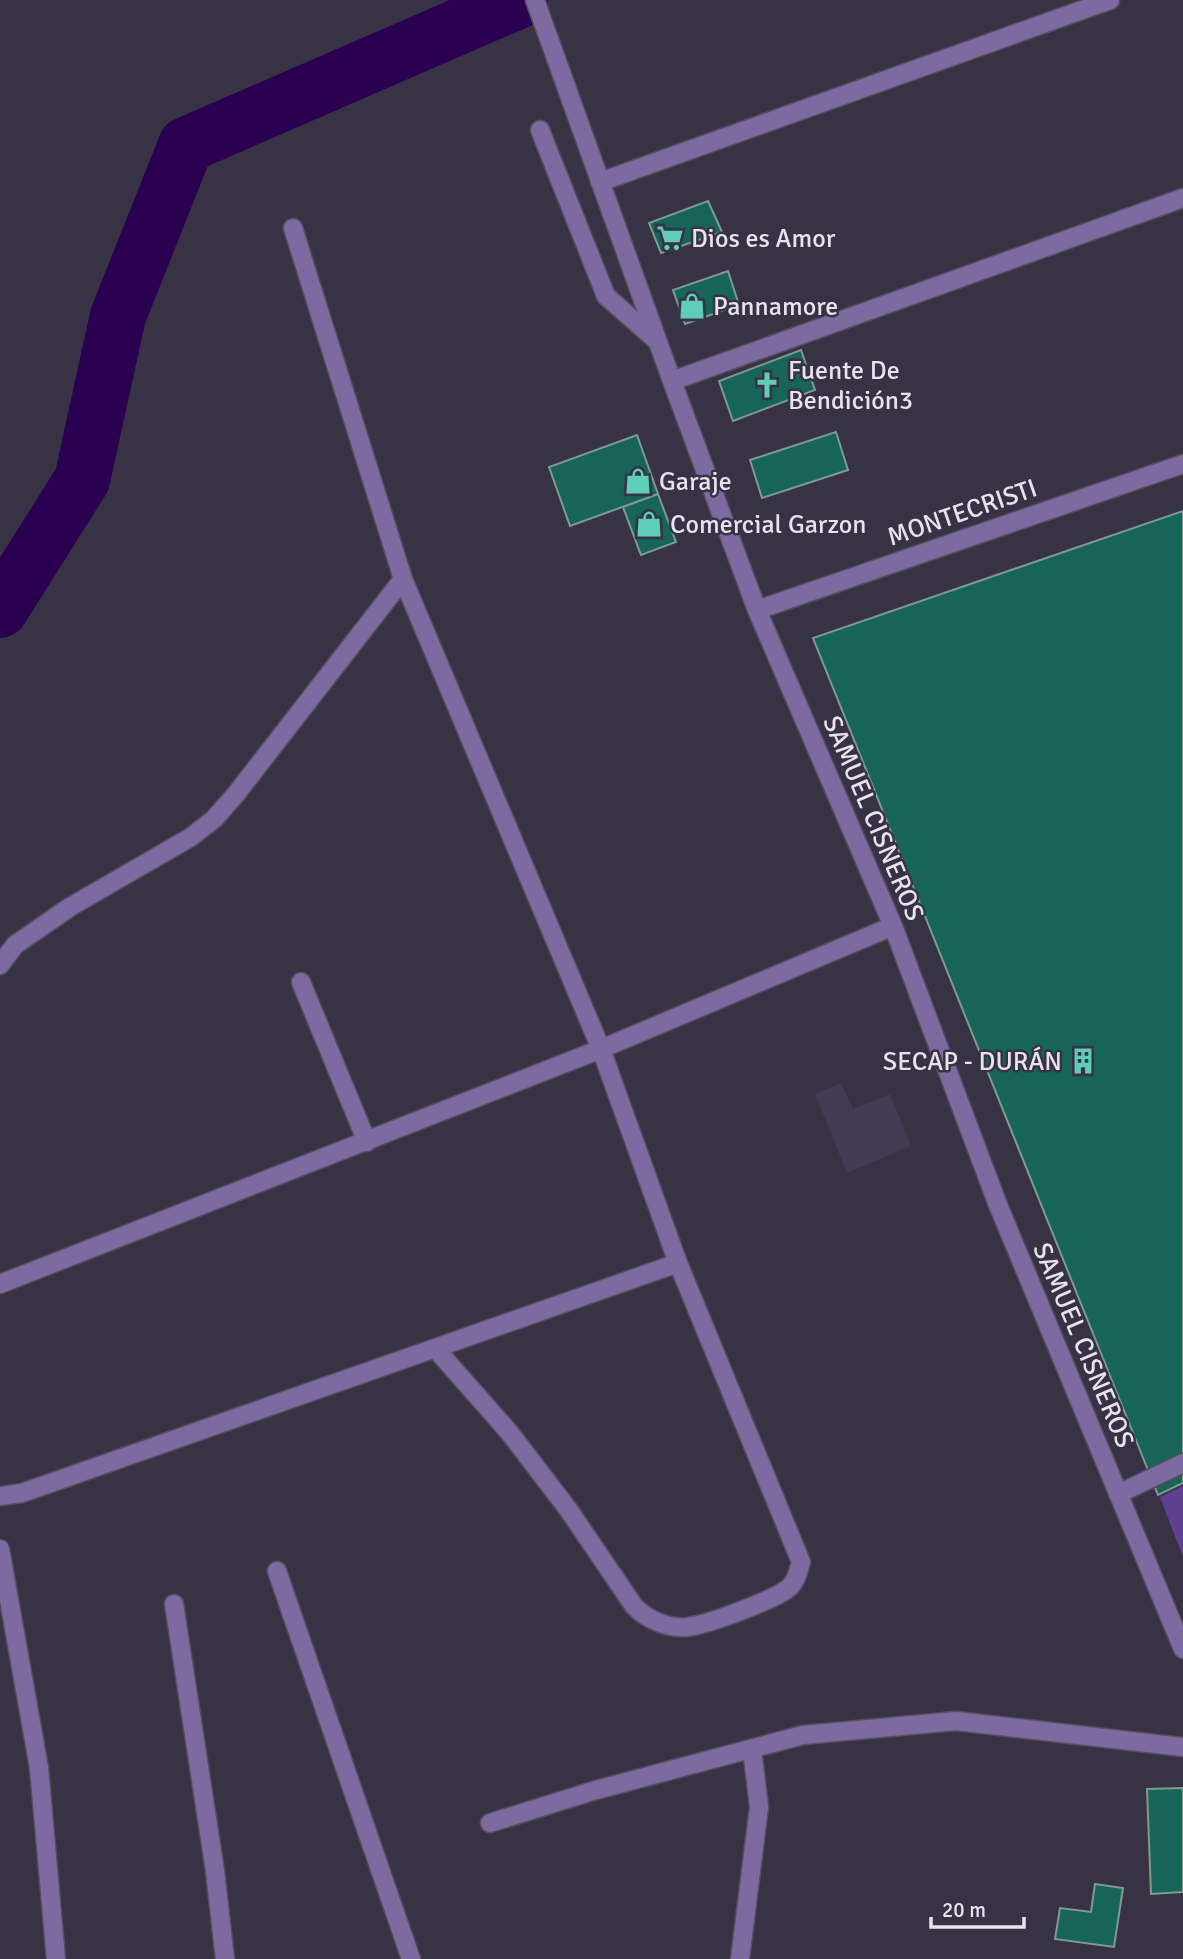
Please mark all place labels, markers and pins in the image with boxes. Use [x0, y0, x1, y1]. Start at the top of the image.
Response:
supermarket icon: Dios es Amor [655, 223, 685, 253]
place label: Dios es Amor [691, 223, 836, 255]
shop icon: Pannamore [677, 291, 707, 321]
place label: Pannamore [713, 291, 838, 323]
place label: Fuente De Bendición3 [788, 355, 913, 417]
church icon: Fuente De Bendición3 [752, 370, 782, 400]
shop icon: Garaje [623, 466, 653, 496]
place label: Garaje [659, 466, 732, 498]
shop icon: Comercial Garzon [634, 509, 664, 539]
place label: Comercial Garzon [670, 509, 867, 541]
place label: SECAP - DURÁN [883, 1046, 1062, 1078]
building icon: SECAP - DURÁN [1068, 1046, 1098, 1076]

